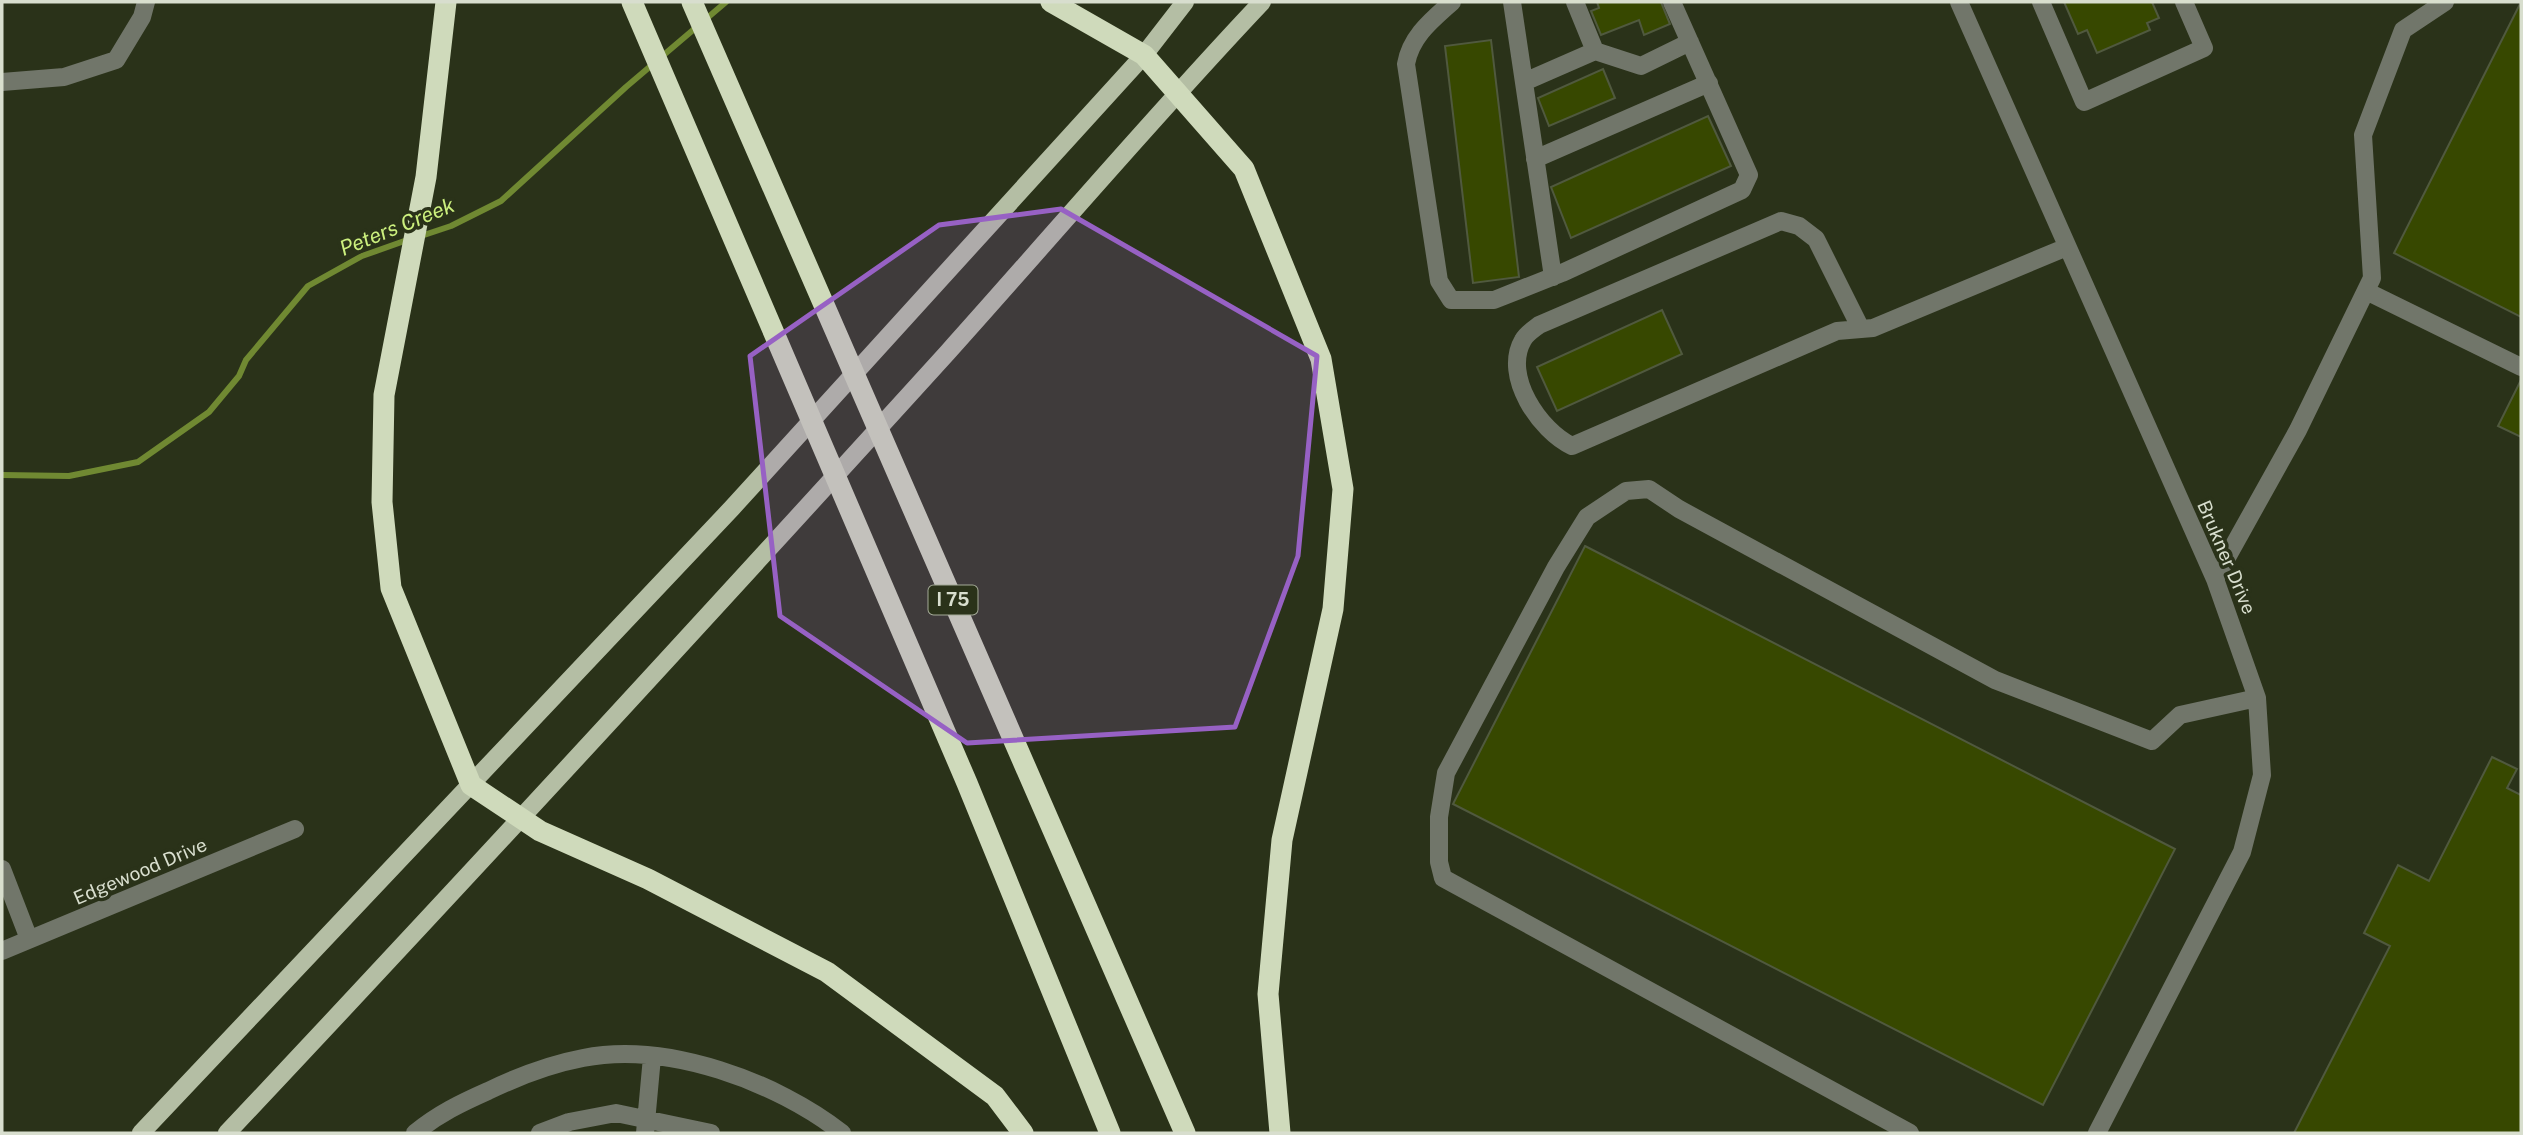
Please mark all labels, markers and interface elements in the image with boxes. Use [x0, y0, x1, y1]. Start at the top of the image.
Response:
water label: Peters Creek [336, 192, 459, 261]
street label: Brukner Drive [2193, 497, 2261, 617]
road number: I 75 [928, 586, 978, 614]
street label: Edgewood Drive [70, 833, 210, 909]

